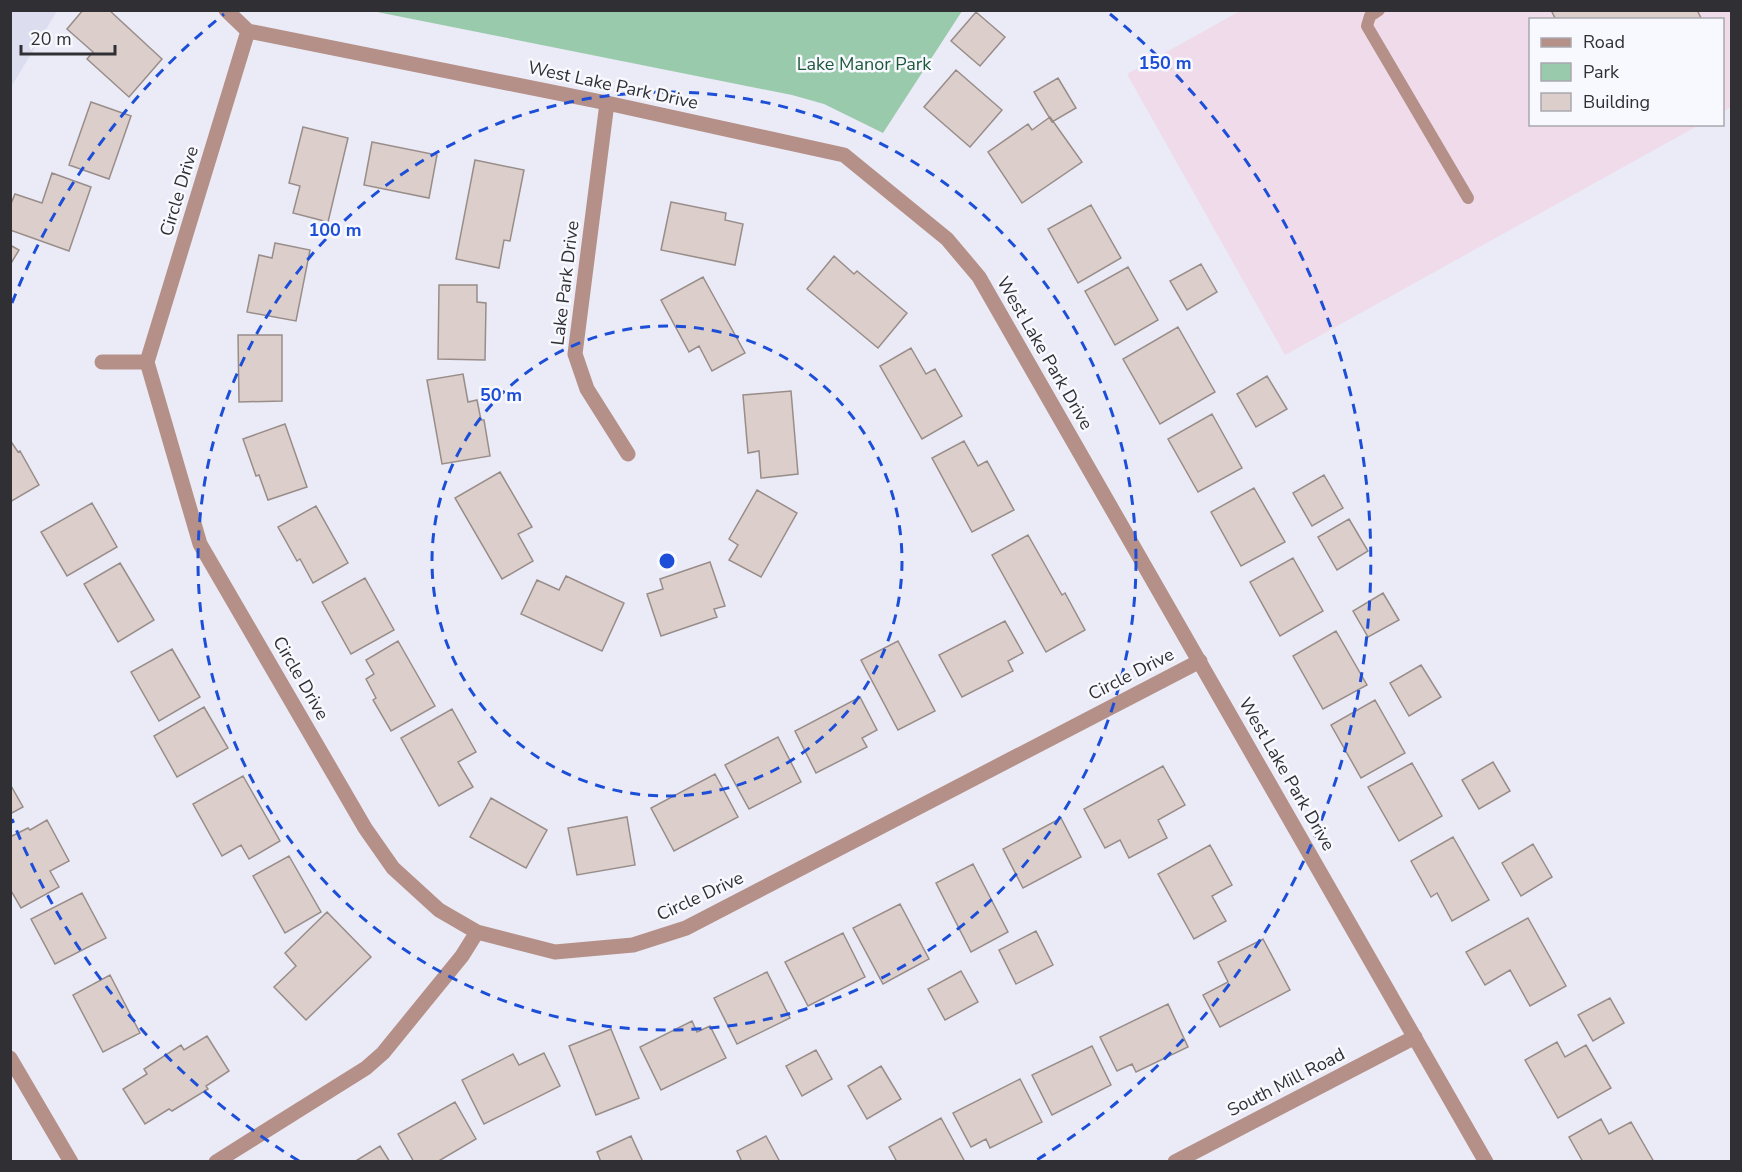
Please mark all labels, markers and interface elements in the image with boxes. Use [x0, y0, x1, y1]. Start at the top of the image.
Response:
scale bar [21, 18, 116, 56]
legend [1529, 18, 1724, 126]
text: 20 m [30, 27, 72, 51]
text: Road [1583, 30, 1625, 54]
text: 150 m [1138, 51, 1192, 75]
park label: Lake Manor Park [797, 52, 932, 76]
street label: West Lake Park Drive [526, 55, 700, 115]
text: Park [1583, 60, 1620, 84]
text: Building [1583, 90, 1650, 114]
street label: Circle Drive [154, 143, 204, 239]
text: 100 m [308, 218, 362, 242]
street label: Lake Park Drive [545, 219, 585, 347]
street label: West Lake Park Drive [991, 272, 1099, 434]
text: 50 m [480, 383, 522, 407]
centre of rings [657, 551, 677, 571]
street label: Circle Drive [267, 632, 335, 724]
street label: Circle Drive [1084, 642, 1178, 706]
street label: West Lake Park Drive [1233, 693, 1341, 855]
street label: Circle Drive [653, 865, 747, 927]
street label: South Mill Road [1223, 1042, 1349, 1122]

